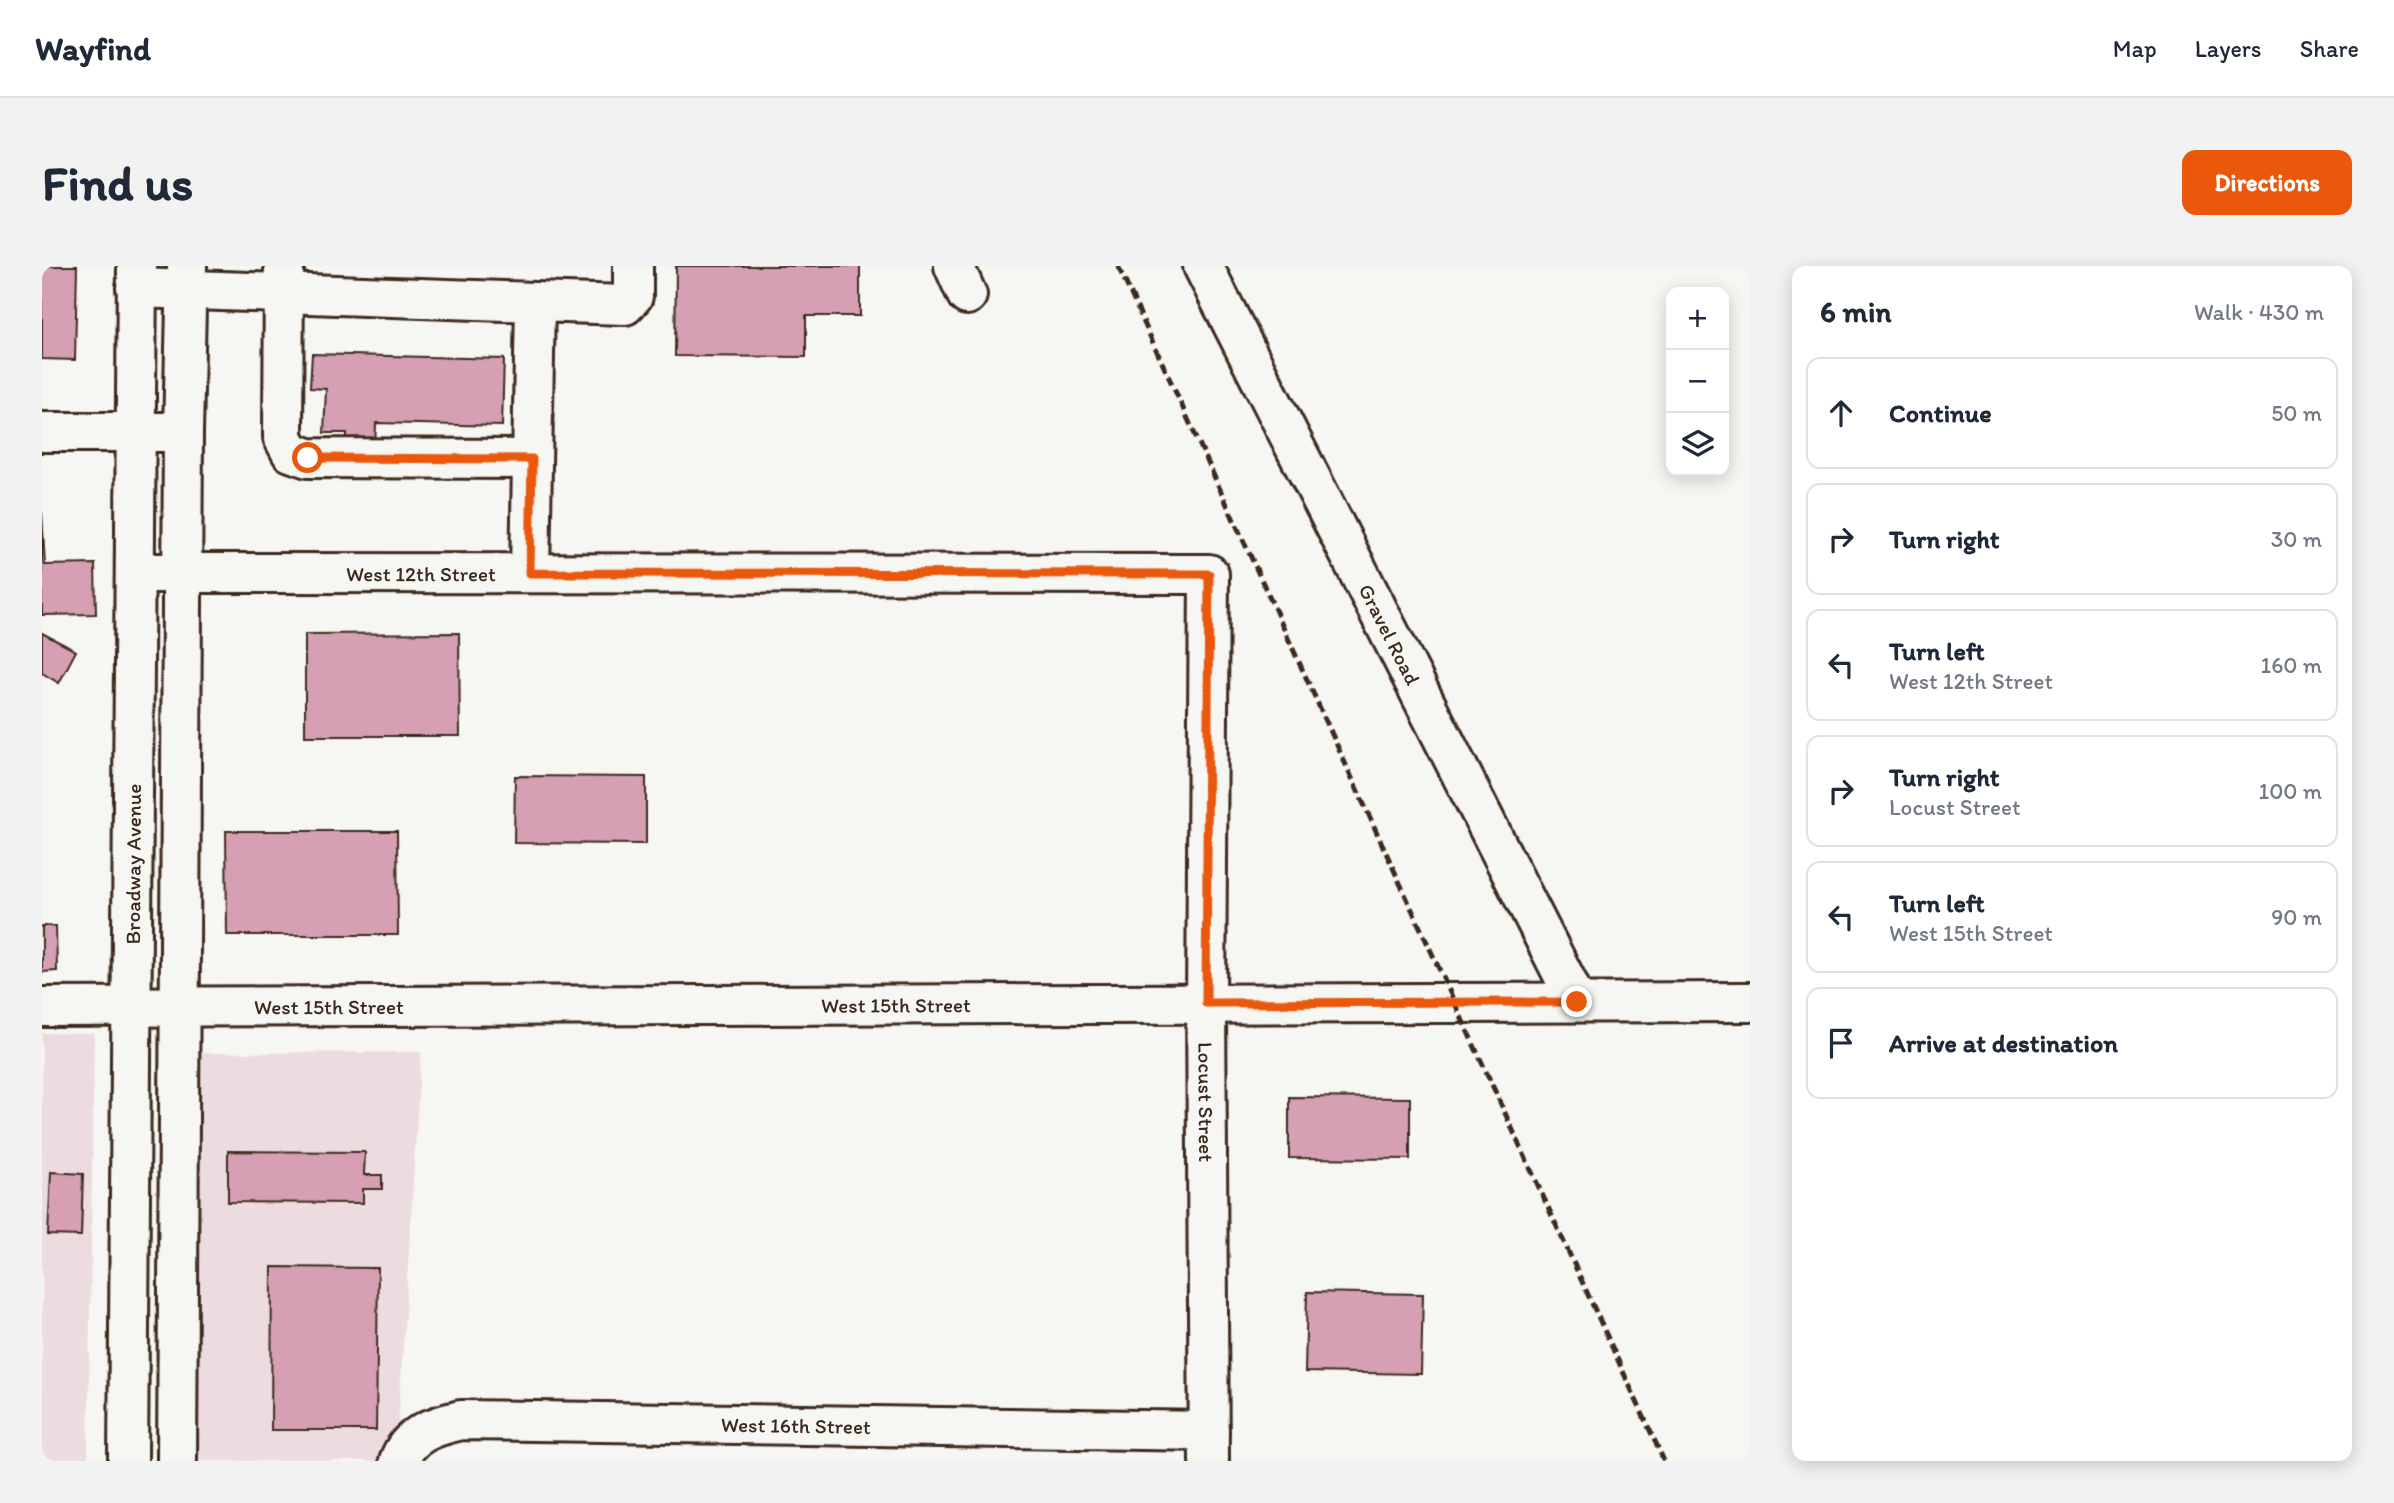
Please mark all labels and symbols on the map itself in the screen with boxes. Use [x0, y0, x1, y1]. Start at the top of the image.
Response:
route start [292, 442, 323, 473]
street label: West 12th Street [346, 561, 496, 586]
street label: Gravel Road [1354, 579, 1426, 689]
street label: Broadway Avenue [119, 784, 146, 945]
route end [1561, 986, 1592, 1017]
street label: West 15th Street [821, 992, 971, 1017]
street label: West 15th Street [254, 993, 404, 1019]
street label: Locust Street [1194, 1042, 1220, 1162]
street label: West 16th Street [721, 1411, 871, 1439]

